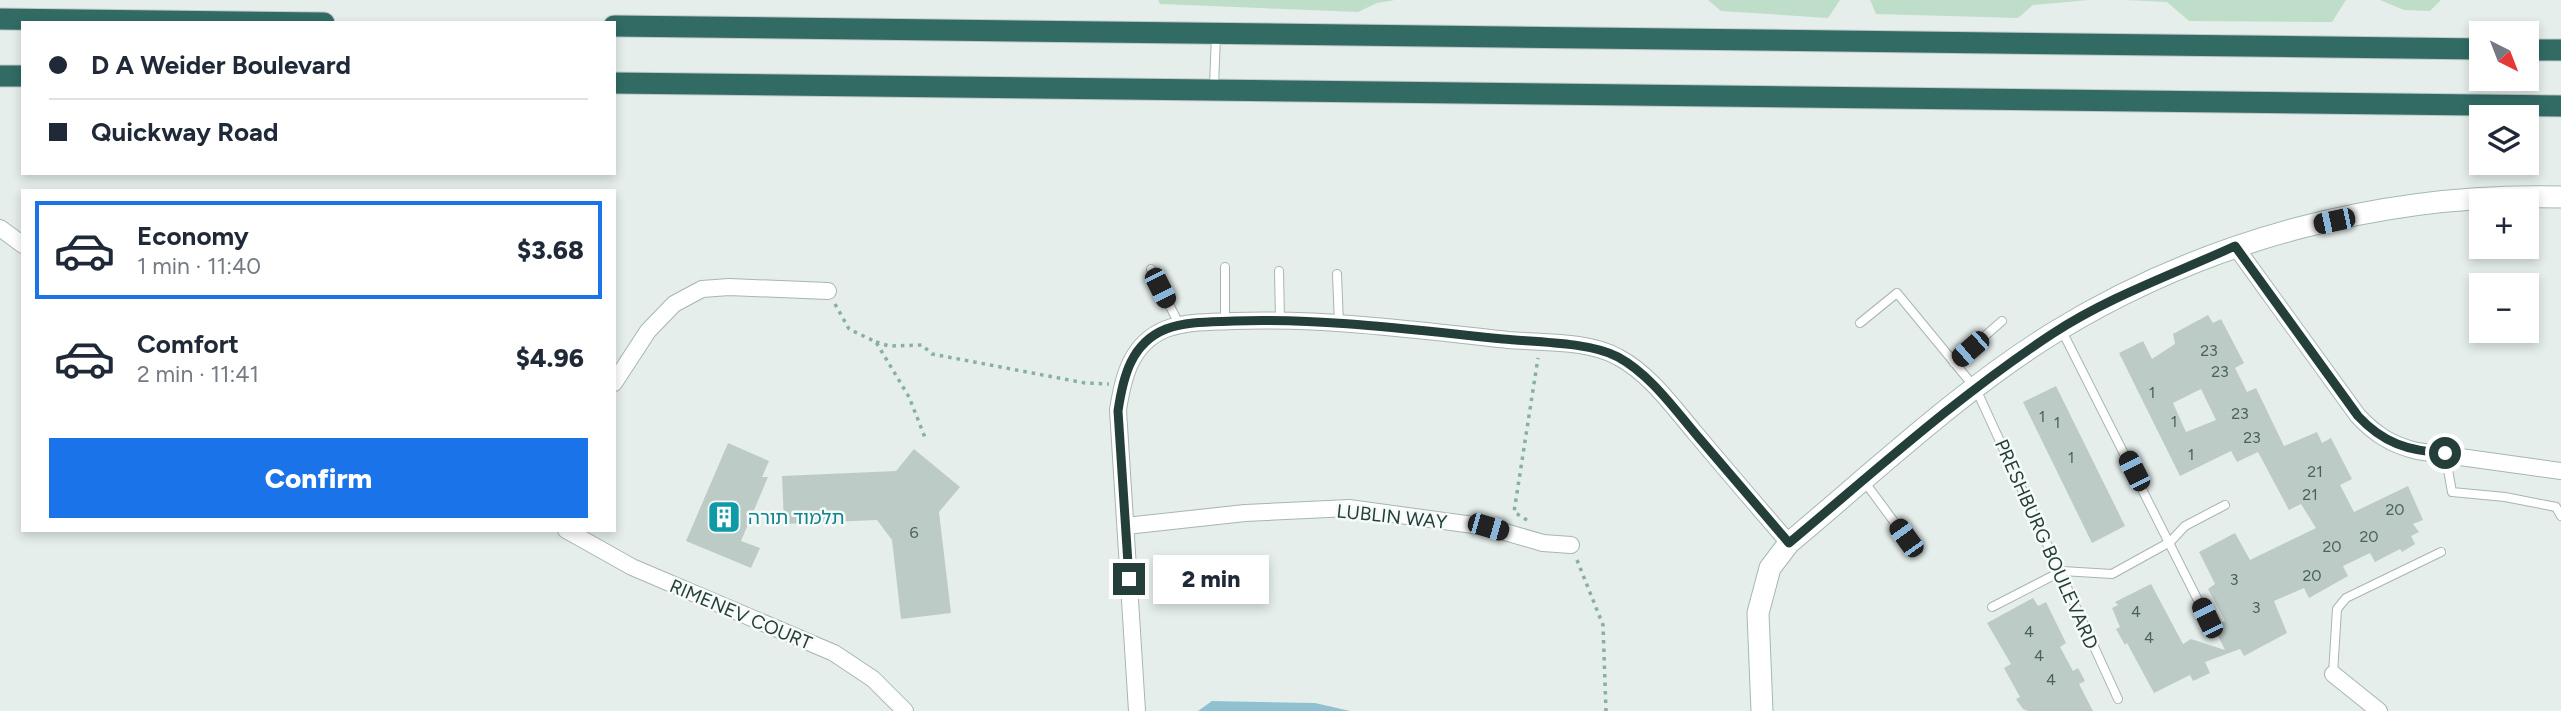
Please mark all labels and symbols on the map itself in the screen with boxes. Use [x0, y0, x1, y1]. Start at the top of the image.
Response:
north arrow [2469, 21, 2539, 91]
car [2312, 206, 2357, 236]
car [1142, 265, 1179, 311]
car [1948, 327, 1993, 371]
house number: 23 [2200, 341, 2218, 360]
house number: 23 [2211, 362, 2229, 381]
house number: 1 [2149, 383, 2155, 402]
house number: 23 [2231, 404, 2249, 423]
house number: 1 [2039, 407, 2045, 426]
house number: 1 [2171, 412, 2177, 431]
house number: 1 [2054, 413, 2060, 432]
house number: 23 [2243, 428, 2261, 447]
street label: PRESHBURG BOULEVARD [1990, 436, 2103, 653]
route start [2429, 437, 2461, 469]
house number: 1 [2188, 445, 2194, 464]
house number: 1 [2068, 448, 2074, 467]
car [2116, 448, 2153, 494]
house number: 21 [2307, 462, 2323, 481]
house number: 21 [2302, 485, 2318, 504]
building icon: תלמוד תורה [705, 498, 743, 536]
street label: LUBLIN WAY [1335, 499, 1449, 534]
house number: 20 [2385, 500, 2405, 519]
place label: תלמוד תורה [748, 506, 844, 529]
car [1465, 511, 1512, 543]
car [1886, 515, 1927, 561]
house number: 6 [909, 523, 919, 542]
house number: 20 [2359, 527, 2379, 546]
house number: 20 [2322, 537, 2342, 556]
callout: 2 min [1154, 554, 1269, 604]
route end [1113, 563, 1145, 595]
house number: 20 [2302, 566, 2322, 585]
house number: 3 [2230, 570, 2238, 589]
street label: RIMENEV COURT [666, 574, 816, 655]
car [2189, 595, 2226, 641]
house number: 3 [2252, 598, 2260, 617]
house number: 4 [2131, 602, 2141, 621]
house number: 4 [2024, 622, 2034, 641]
house number: 4 [2144, 628, 2154, 647]
house number: 4 [2034, 646, 2044, 665]
house number: 4 [2046, 670, 2056, 689]

